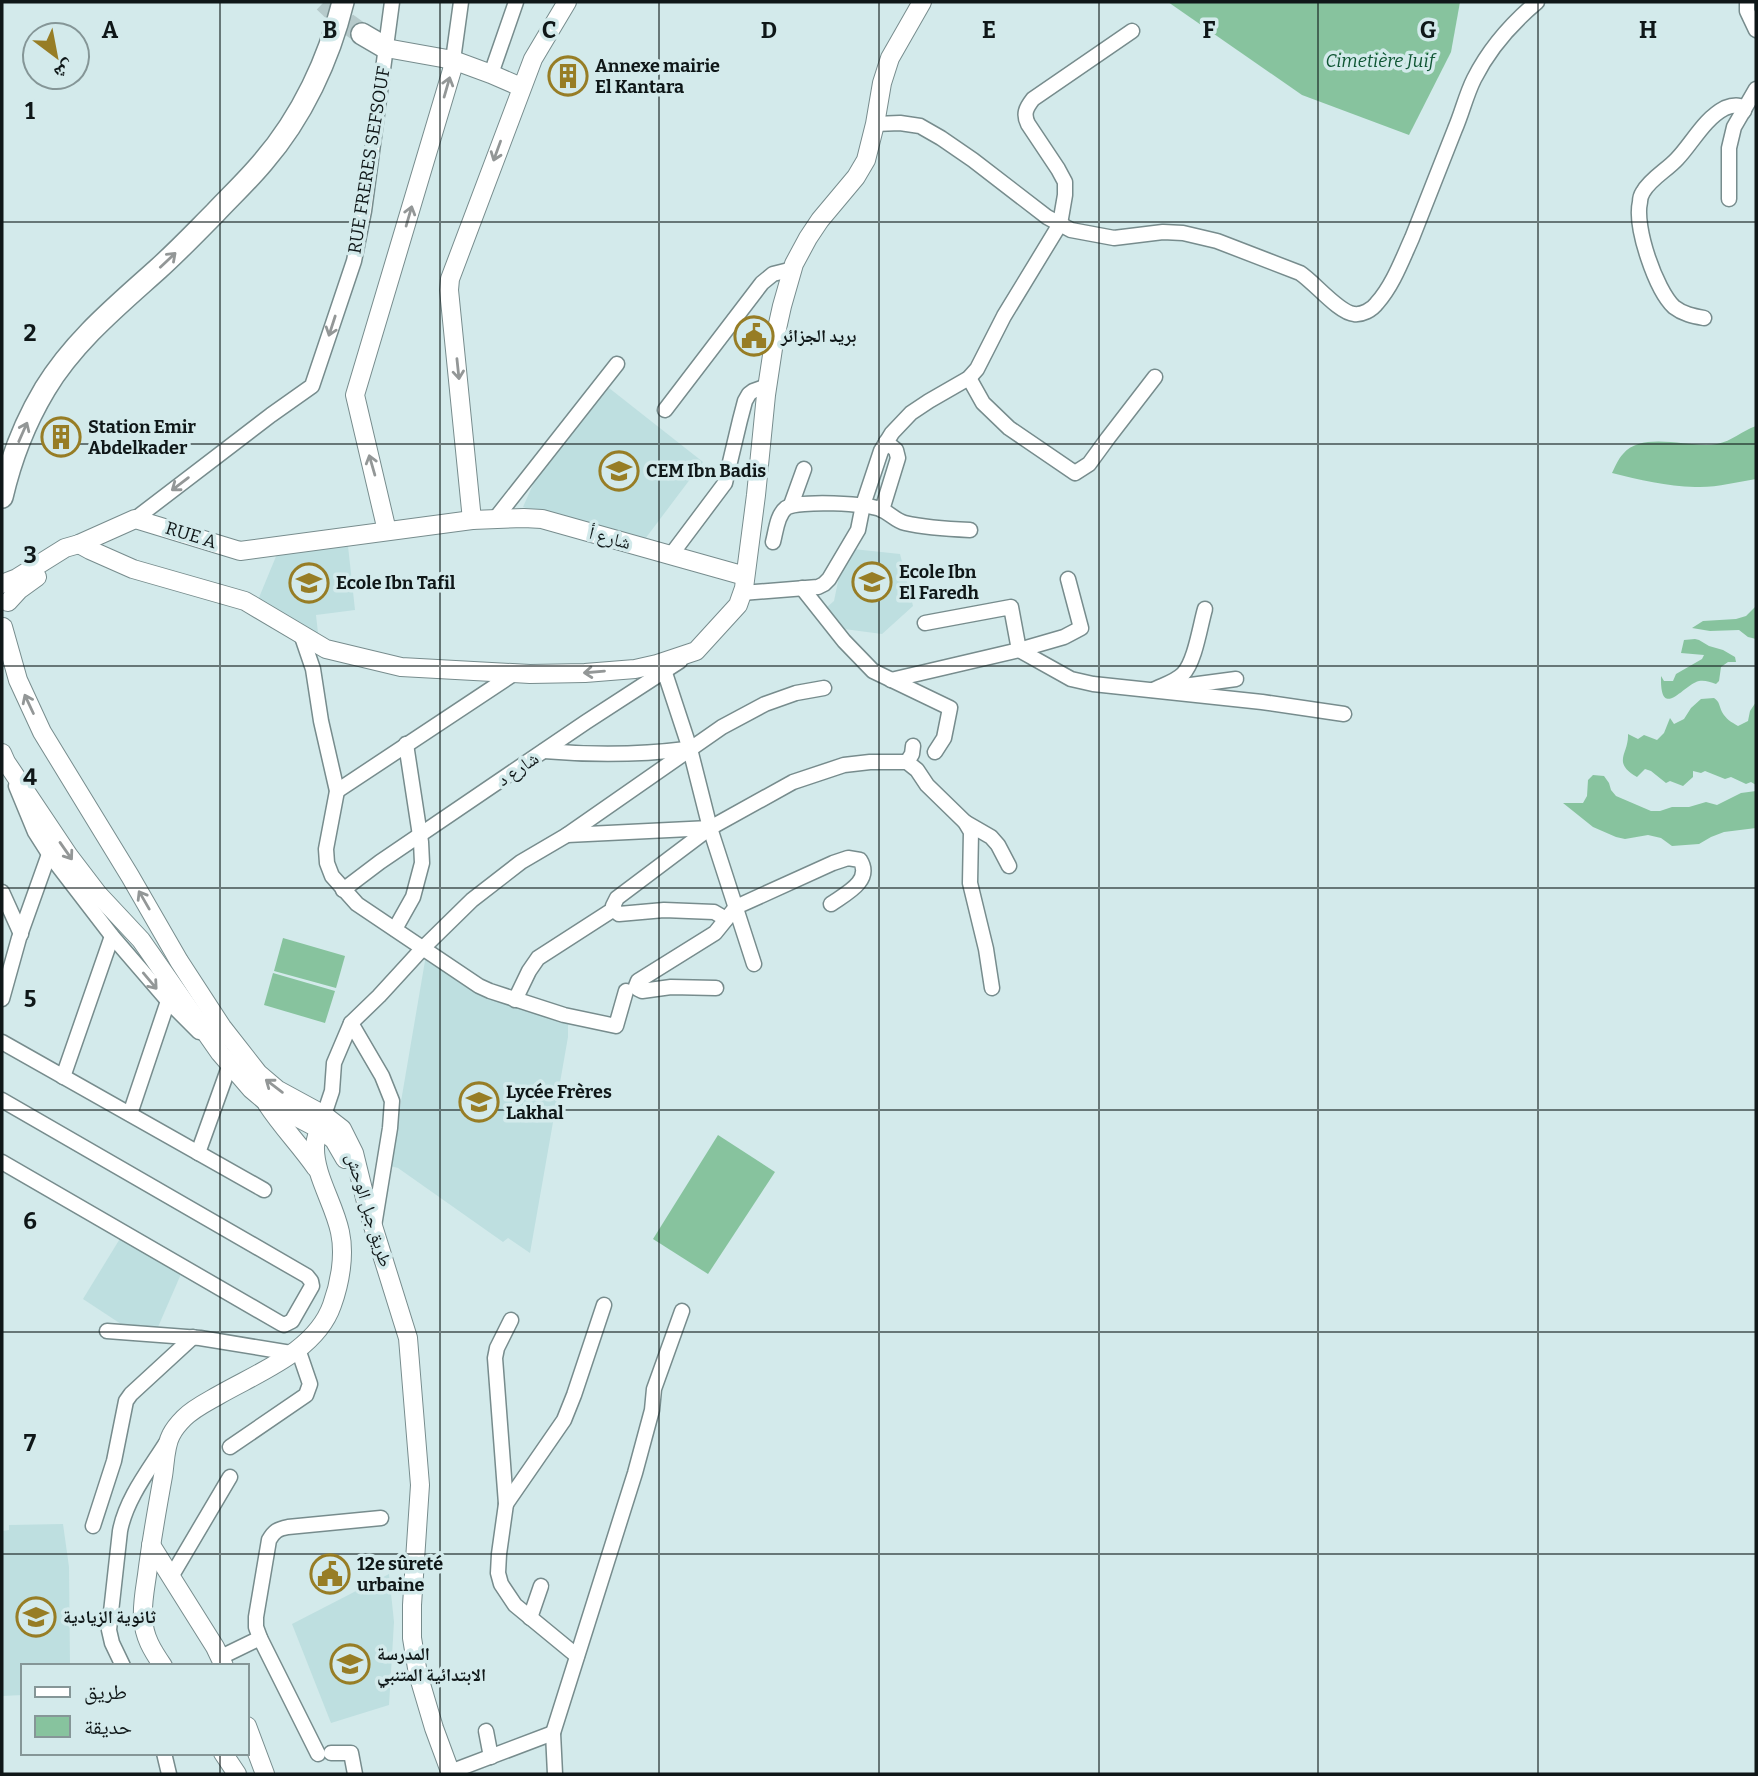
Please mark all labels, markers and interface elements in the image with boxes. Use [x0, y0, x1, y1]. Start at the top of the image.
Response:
text: A [102, 16, 119, 44]
text: B [323, 16, 337, 44]
text: C [542, 16, 556, 44]
text: D [761, 16, 777, 44]
text: E [982, 16, 996, 44]
text: F [1203, 16, 1216, 44]
text: G [1420, 16, 1437, 44]
text: H [1639, 16, 1657, 44]
north arrow [21, 21, 91, 91]
park label: Cimetière Juif [1326, 50, 1438, 72]
text: ش [50, 55, 79, 85]
building icon: Annexe mairie El Kantara [547, 55, 589, 97]
place label: Annexe mairie El Kantara [595, 55, 720, 98]
street label: RUE FRERES SEFSOUF [343, 65, 395, 255]
one-way arrow [441, 76, 454, 98]
text: 1 [25, 97, 35, 125]
one-way arrow [490, 139, 503, 161]
one-way arrow [404, 205, 417, 227]
one-way arrow [159, 251, 176, 268]
one-way arrow [325, 315, 337, 337]
public building icon: بريد الجزائر [733, 315, 775, 357]
text: 2 [24, 319, 37, 347]
place label: بريد الجزائر [780, 325, 856, 347]
one-way arrow [451, 358, 464, 380]
building icon: Station Emir Abdelkader [40, 416, 82, 458]
place label: Station Emir Abdelkader [88, 416, 196, 459]
one-way arrow [17, 422, 30, 443]
school or university icon: CEM Ibn Badis [598, 450, 640, 492]
one-way arrow [365, 454, 378, 476]
place label: CEM Ibn Badis [646, 460, 766, 482]
one-way arrow [172, 477, 190, 492]
street label: RUE A [163, 517, 220, 553]
street label: شارع أ [587, 522, 633, 554]
text: 3 [23, 541, 37, 569]
school or university icon: Ecole Ibn El Faredh [851, 561, 893, 603]
place label: Ecole Ibn El Faredh [899, 561, 979, 604]
school or university icon: Ecole Ibn Tafil [288, 562, 330, 604]
place label: Ecole Ibn Tafil [336, 572, 456, 594]
one-way arrow [583, 666, 606, 679]
one-way arrow [22, 694, 35, 715]
street label: شارع د [493, 747, 543, 791]
text: 4 [23, 763, 37, 791]
one-way arrow [59, 841, 73, 860]
one-way arrow [137, 891, 151, 911]
one-way arrow [142, 972, 158, 990]
text: 5 [24, 985, 36, 1013]
one-way arrow [265, 1078, 283, 1093]
school or university icon: Lycée Frères Lakhal [458, 1081, 500, 1123]
place label: Lycée Frères Lakhal [506, 1081, 612, 1124]
street label: طريق جبل الوحش [341, 1151, 397, 1269]
text: 6 [23, 1207, 37, 1235]
text: 7 [24, 1429, 37, 1457]
public building icon: 12e sûreté urbaine [309, 1553, 351, 1595]
place label: 12e sûreté urbaine [357, 1553, 443, 1596]
school or university icon: ثانوية الزيادية [15, 1596, 57, 1638]
place label: ثانوية الزيادية [63, 1606, 156, 1628]
school or university icon: المدرسة الابتدائية المتنبي [329, 1643, 371, 1685]
place label: المدرسة الابتدائية المتنبي [377, 1643, 486, 1689]
legend [21, 1664, 248, 1755]
text: طريق [84, 1679, 127, 1705]
text: حديقة [84, 1714, 132, 1740]

